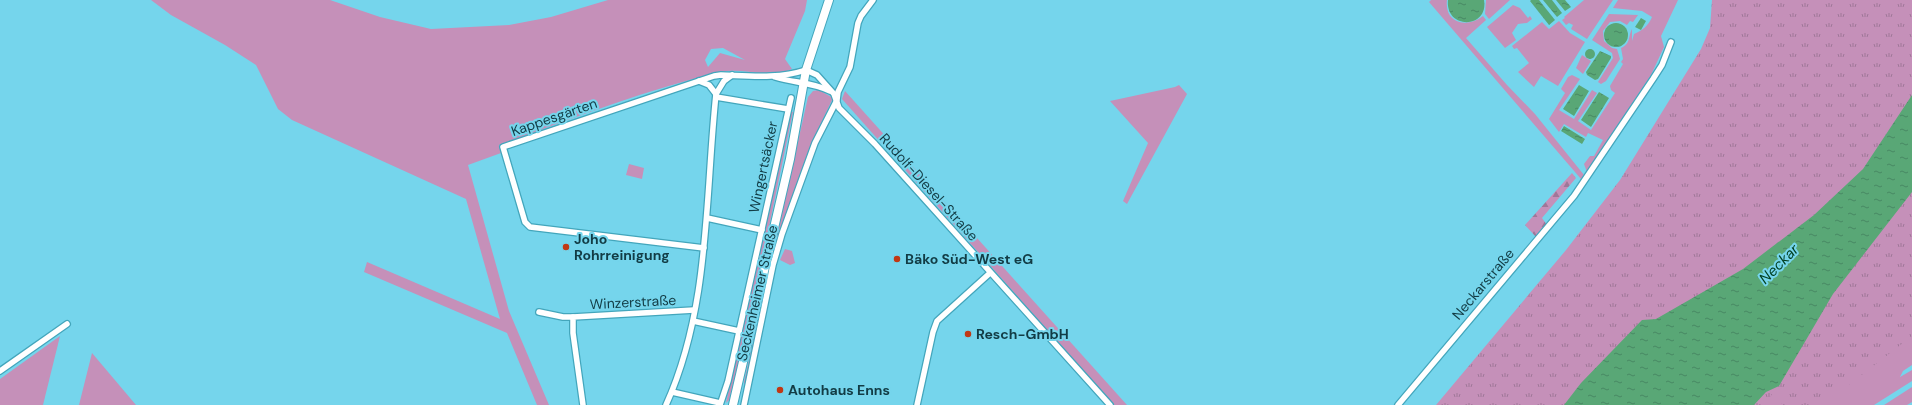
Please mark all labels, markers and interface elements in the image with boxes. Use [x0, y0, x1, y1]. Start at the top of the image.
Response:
street label: Kappesgärten [509, 94, 599, 140]
street label: Wingertsäcker [744, 119, 782, 215]
street label: Rudolf-Diesel-Straße [876, 129, 982, 245]
street label: Seckenheimer Straße [733, 223, 781, 363]
place label: Joho Rohrreinigung [574, 230, 670, 264]
water label: Neckar [1755, 239, 1804, 288]
marker: Joho Rohrreinigung [561, 242, 571, 252]
street label: Neckarstraße [1448, 245, 1518, 323]
place label: Bäko Süd-West eG [905, 250, 1033, 268]
marker: Bäko Süd-West eG [892, 254, 902, 264]
street label: Winzerstraße [589, 291, 677, 313]
place label: Resch-GmbH [976, 325, 1069, 343]
marker: Resch-GmbH [963, 329, 973, 339]
place label: Autohaus Enns [788, 381, 890, 399]
marker: Autohaus Enns [775, 385, 785, 395]

